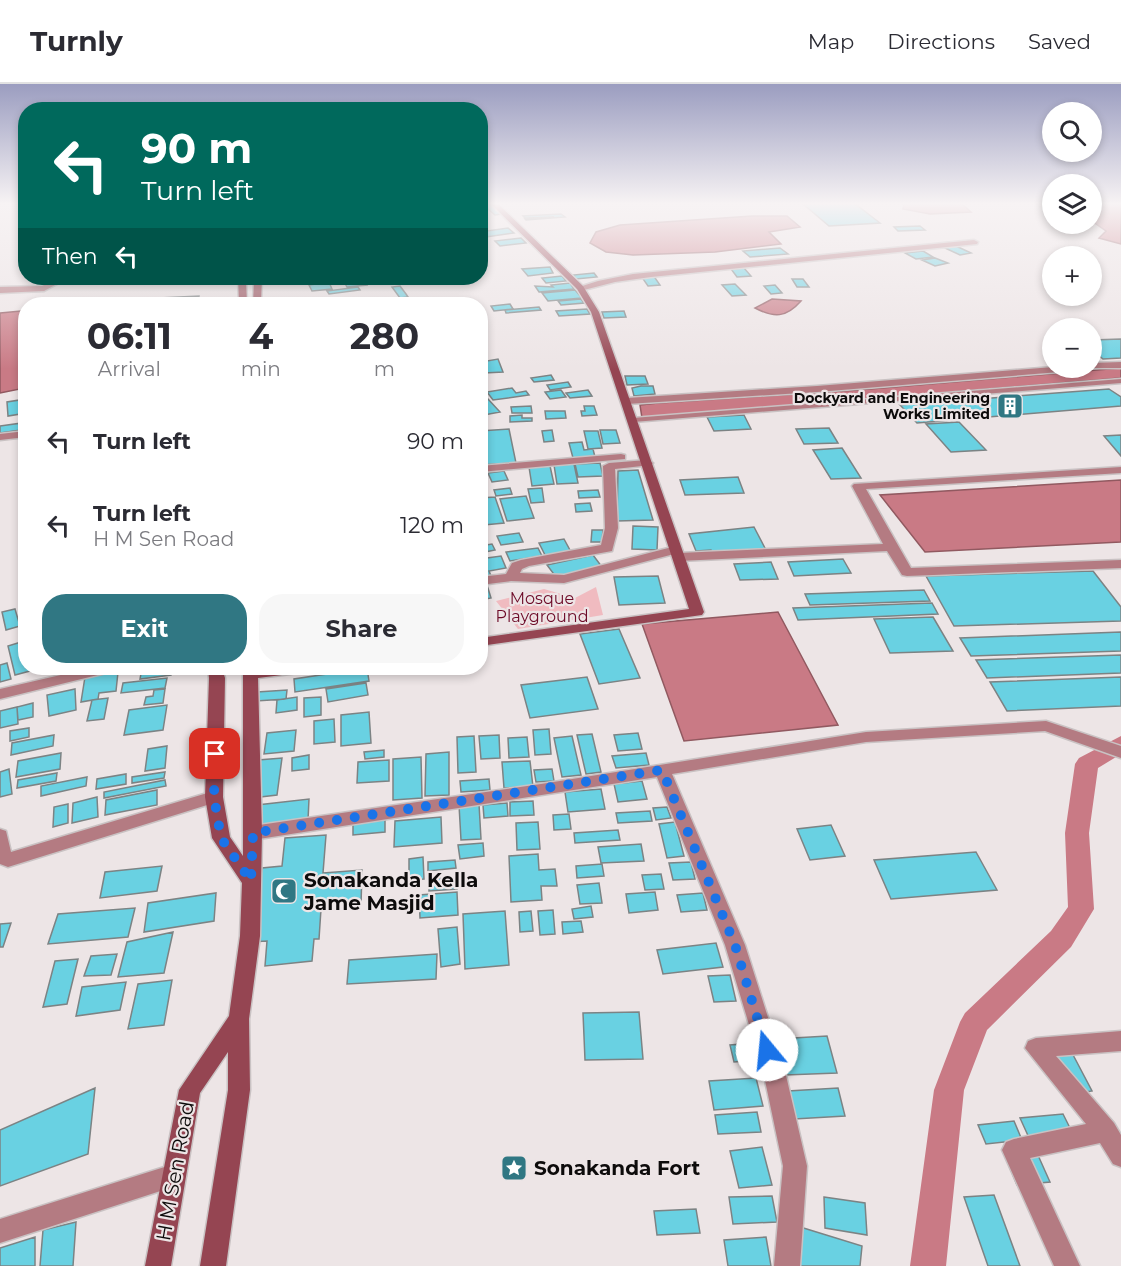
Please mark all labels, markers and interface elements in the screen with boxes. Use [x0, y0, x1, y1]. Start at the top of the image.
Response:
text: Turnly [30, 24, 123, 58]
text: Map [808, 29, 854, 54]
text: Directions [887, 29, 995, 54]
text: Saved [1028, 29, 1091, 54]
map controls [1042, 102, 1102, 378]
button: search [1042, 102, 1102, 162]
text: 90 m [141, 122, 252, 174]
icon: left [42, 126, 120, 204]
text: Turn left [141, 174, 254, 207]
button: layers [1042, 174, 1102, 234]
icon: left [110, 240, 143, 273]
text: Then [42, 243, 98, 270]
button: + [1042, 246, 1102, 306]
text: 06:11 [87, 314, 172, 358]
text: 4 [248, 314, 273, 358]
text: 280 [350, 314, 419, 358]
button: − [1042, 318, 1102, 378]
text: Arrival [98, 357, 161, 381]
text: min [241, 357, 281, 381]
text: m [374, 357, 395, 381]
place label: Dockyard and Engineering Works Limited [794, 389, 990, 423]
building icon: Dockyard and Engineering Works Limited [995, 391, 1025, 421]
icon: left [42, 425, 75, 458]
text: Turn left [93, 428, 191, 455]
text: 90 m [407, 428, 464, 455]
text: Turn left [93, 500, 191, 527]
icon: left [42, 509, 75, 542]
text: 120 m [400, 512, 464, 539]
text: H M Sen Road [93, 527, 234, 551]
park label: Mosque Playground [496, 589, 588, 626]
button: Exit [42, 594, 247, 663]
button: Share [259, 594, 464, 663]
pin [189, 728, 240, 779]
icon: arrive [198, 737, 231, 770]
place label: Sonakanda Kella Jame Masjid [303, 868, 478, 915]
mosque icon: Sonakanda Kella Jame Masjid [269, 876, 299, 906]
position arrow [735, 1018, 799, 1082]
street label: H M Sen Road [151, 1099, 199, 1243]
place icon: Sonakanda Fort [499, 1153, 529, 1183]
place label: Sonakanda Fort [534, 1156, 701, 1180]

